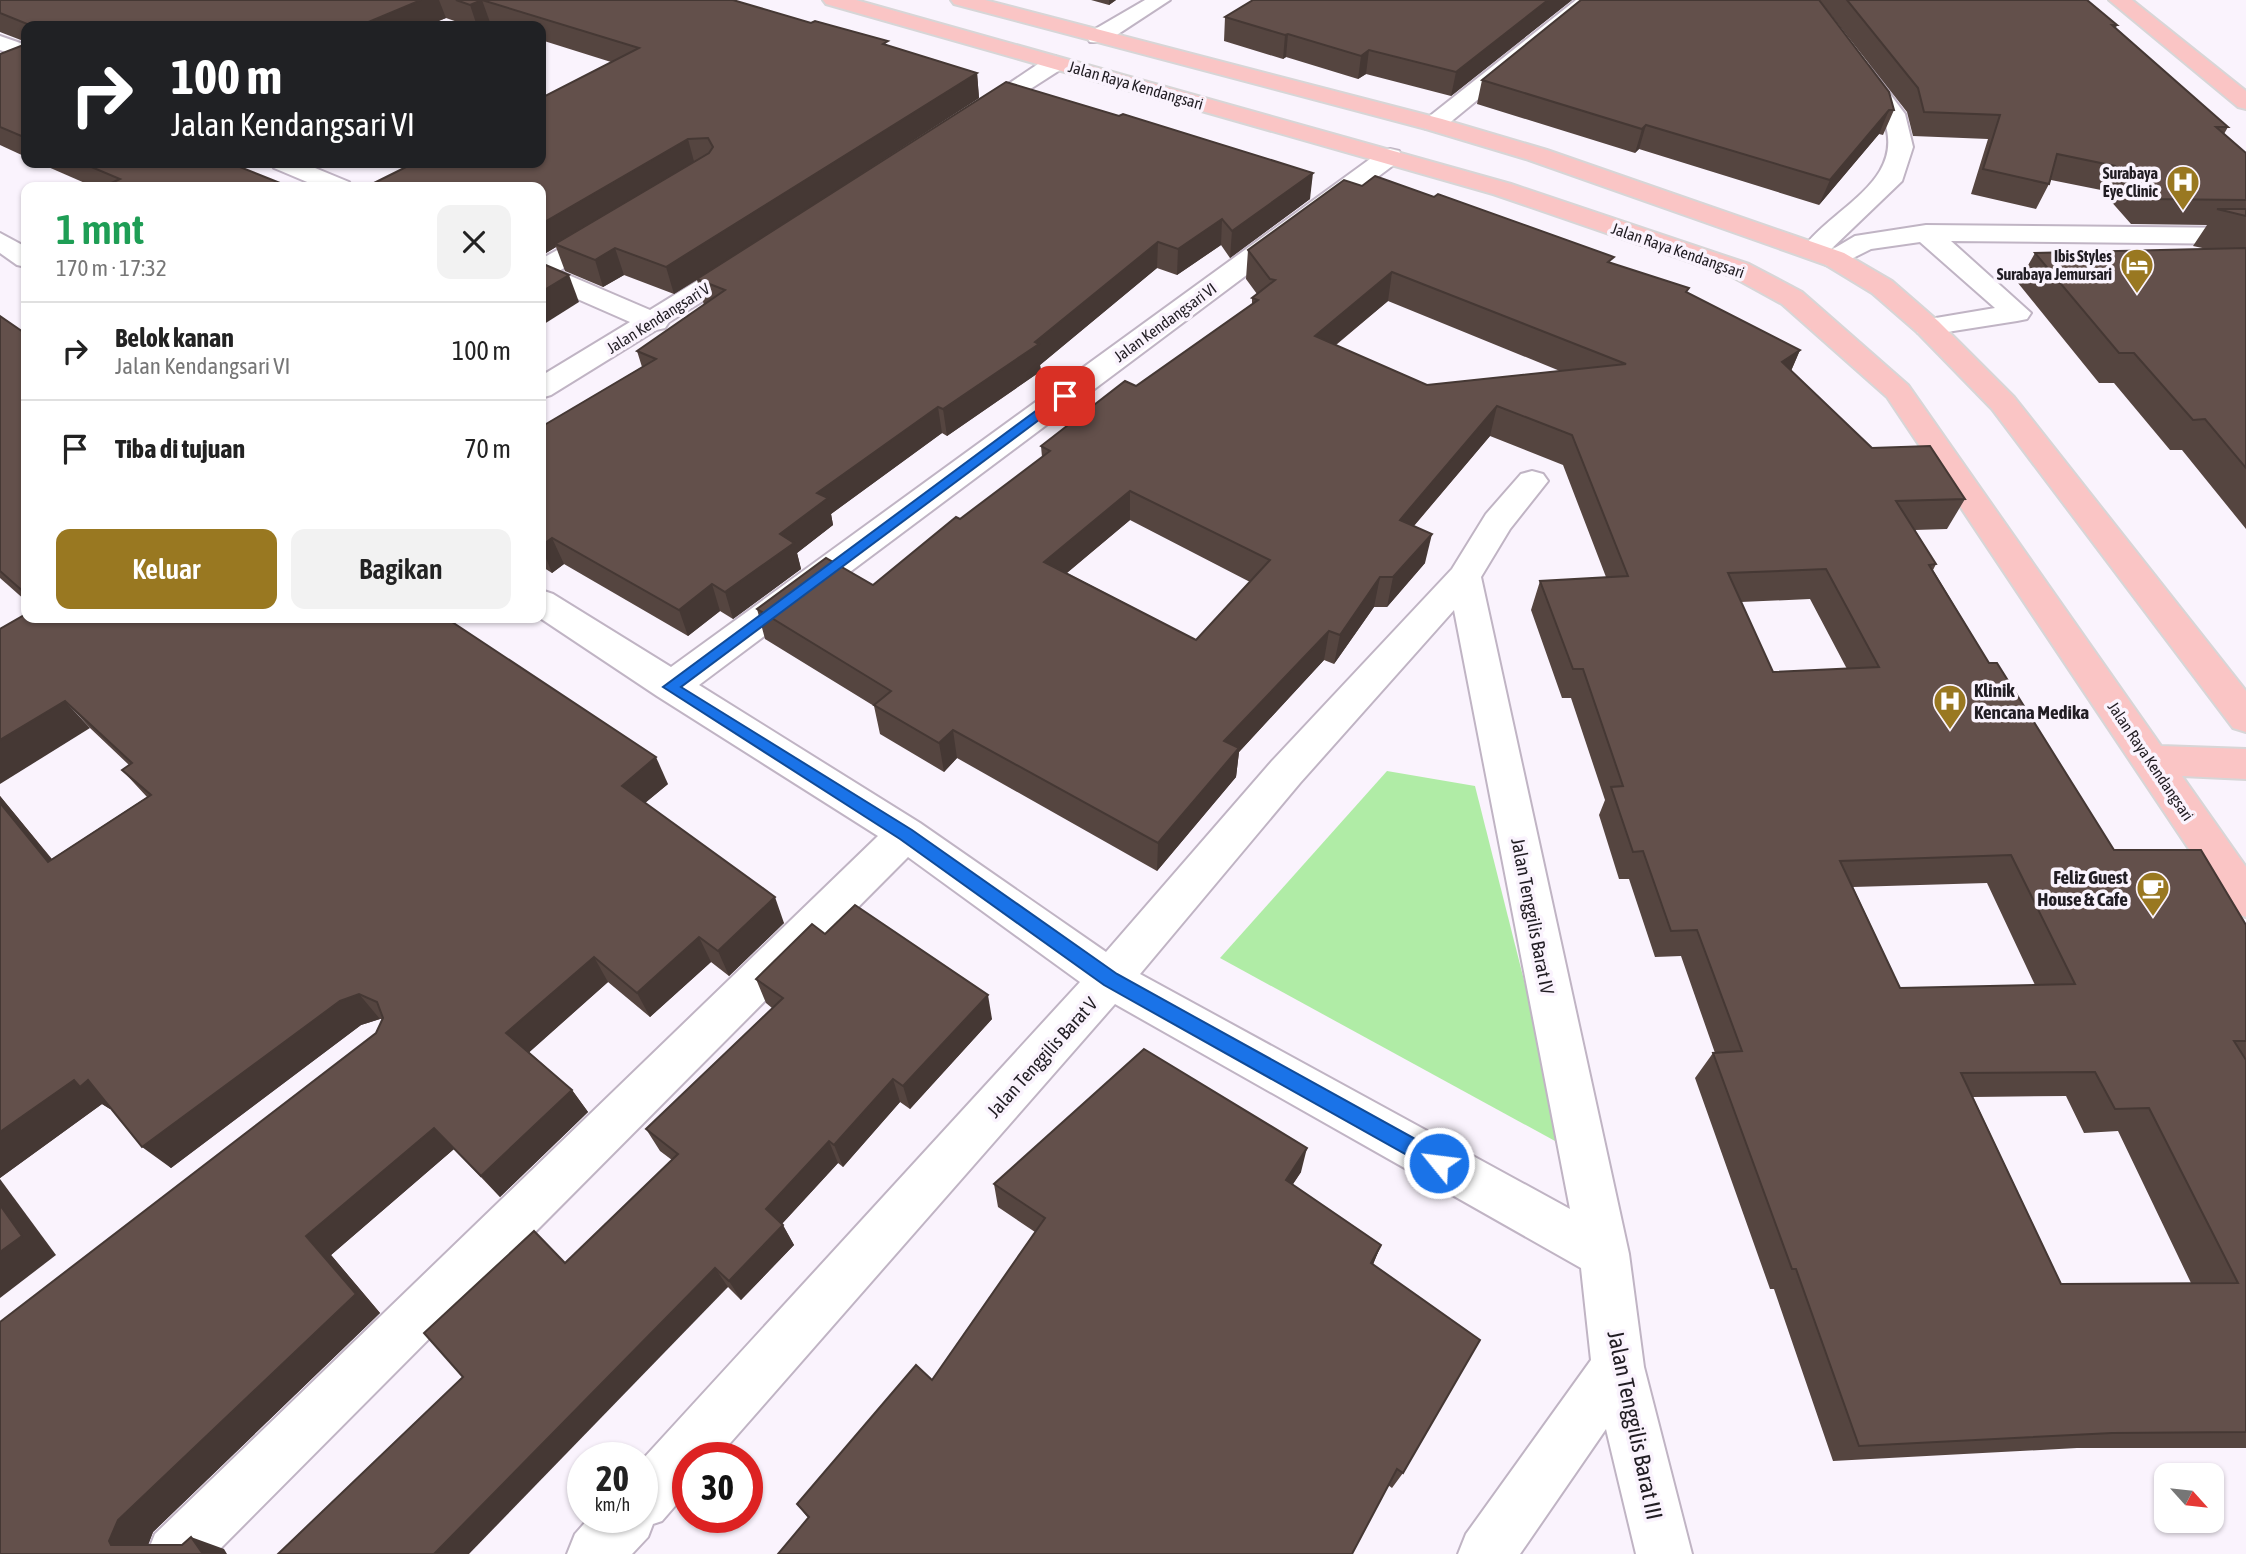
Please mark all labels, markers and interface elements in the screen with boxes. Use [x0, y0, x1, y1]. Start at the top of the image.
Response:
text: 100 m [171, 48, 282, 104]
icon: right [56, 49, 147, 140]
street label: Jalan Raya Kendangsari [1066, 57, 1205, 114]
text: Jalan Kendangsari VI [171, 106, 415, 143]
hospital icon: Surabaya Eye Clinic [2164, 163, 2202, 212]
place label: Surabaya Eye Clinic [2103, 164, 2158, 200]
text: 1 mnt [56, 205, 144, 253]
button: close [437, 205, 511, 279]
street label: Jalan Raya Kendangsari [1609, 219, 1747, 282]
hotel icon: Ibis Styles Surabaya Jemursari [2118, 246, 2156, 295]
place label: Ibis Styles Surabaya Jemursari [1997, 247, 2112, 283]
text: 170 m · 17:32 [56, 255, 167, 281]
street label: Jalan Kendangsari V [603, 279, 713, 358]
street label: Jalan Kendangsari VI [1110, 279, 1220, 366]
text: Belok kanan [115, 323, 234, 353]
icon: right [56, 332, 94, 370]
text: 100 m [452, 336, 511, 366]
text: Jalan Kendangsari VI [115, 353, 290, 379]
pin [1035, 366, 1095, 426]
icon: arrive [1046, 377, 1084, 415]
icon: arrive [56, 430, 94, 468]
text: Tiba di tujuan [115, 434, 245, 464]
text: 70 m [464, 434, 511, 464]
button: Keluar [56, 529, 277, 609]
button: Bagikan [291, 529, 511, 609]
place label: Klinik Kencana Medika [1974, 679, 2089, 723]
hospital icon: Klinik Kencana Medika [1931, 682, 1969, 731]
street label: Jalan Raya Kendangsari [2104, 698, 2197, 824]
street label: Jalan Tenggilis Barat IV [1507, 836, 1559, 997]
place label: Feliz Guest House & Cafe [2037, 866, 2129, 910]
cafe icon: Feliz Guest House & Cafe [2134, 869, 2172, 918]
street label: Jalan Tenggilis Barat V [982, 992, 1102, 1122]
position arrow [1402, 1126, 1476, 1200]
street label: Jalan Tenggilis Barat III [1602, 1328, 1668, 1522]
speed limit sign: 30 [672, 1442, 763, 1533]
text: 20 [596, 1458, 629, 1498]
north arrow [2154, 1463, 2224, 1533]
map controls [2154, 1463, 2224, 1533]
text: km/h [595, 1494, 630, 1515]

